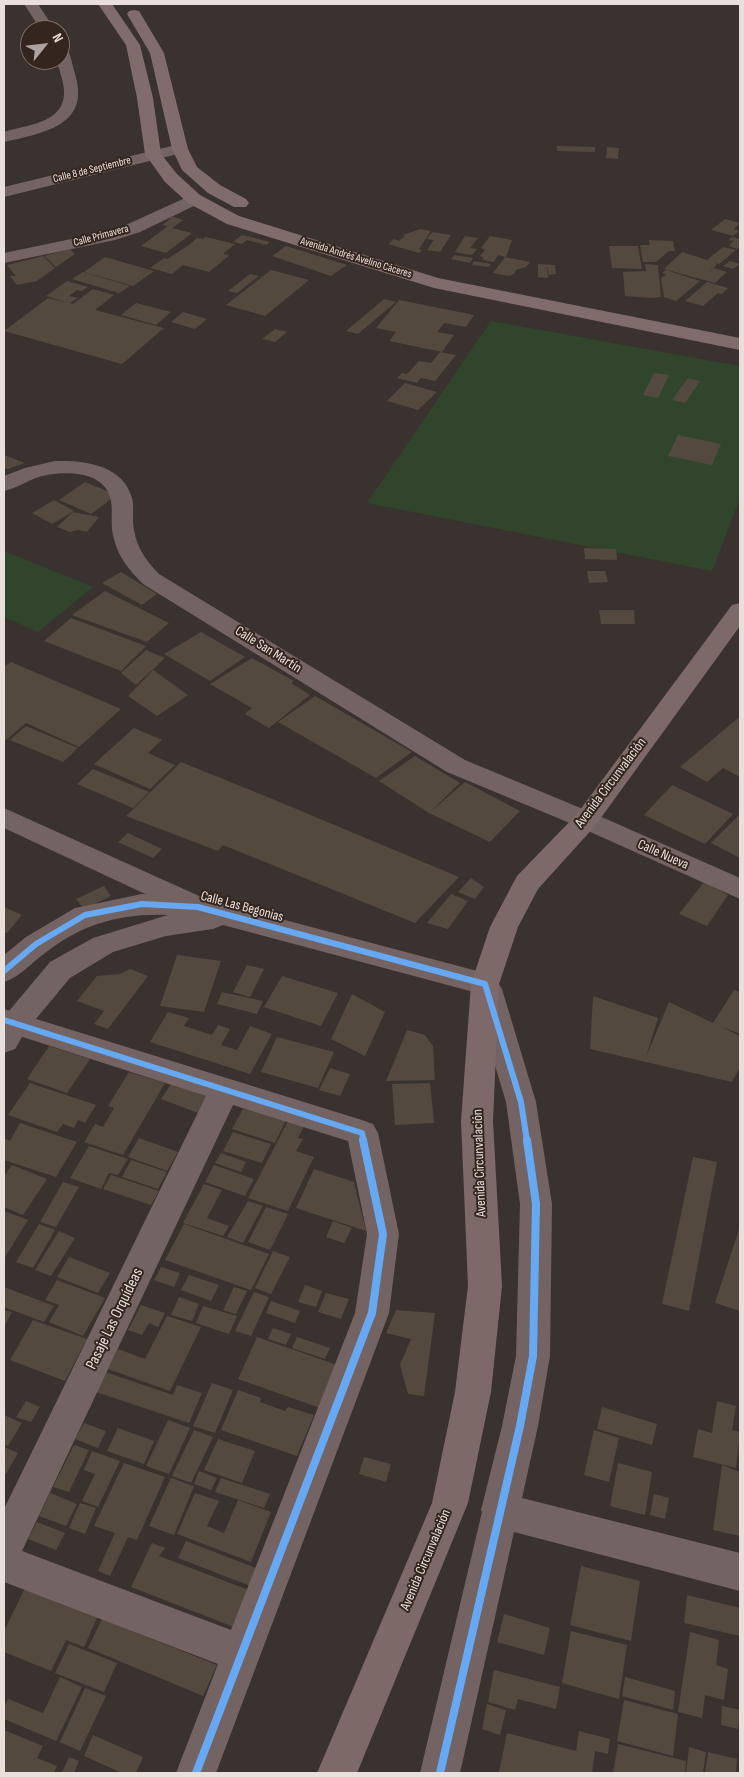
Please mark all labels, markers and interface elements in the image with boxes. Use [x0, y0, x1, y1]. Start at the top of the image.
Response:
north arrow [20, 20, 70, 70]
text: N [48, 31, 67, 45]
street label: Calle 8 de Septiembre [52, 154, 132, 186]
street label: Calle Primavera [72, 222, 130, 250]
street label: Avenida Andrés Avelino Cáceres [299, 235, 413, 281]
street label: Calle San Martín [232, 623, 304, 677]
street label: Avenida Circunvalación [572, 735, 650, 831]
street label: Calle Nueva [635, 836, 691, 874]
street label: Calle Las Begonias [199, 888, 285, 926]
street label: Avenida Circunvalación [470, 1109, 490, 1217]
street label: Pasaje Las Orquídeas [82, 1265, 148, 1373]
street label: Avenida Circunvalación [397, 1507, 455, 1613]

